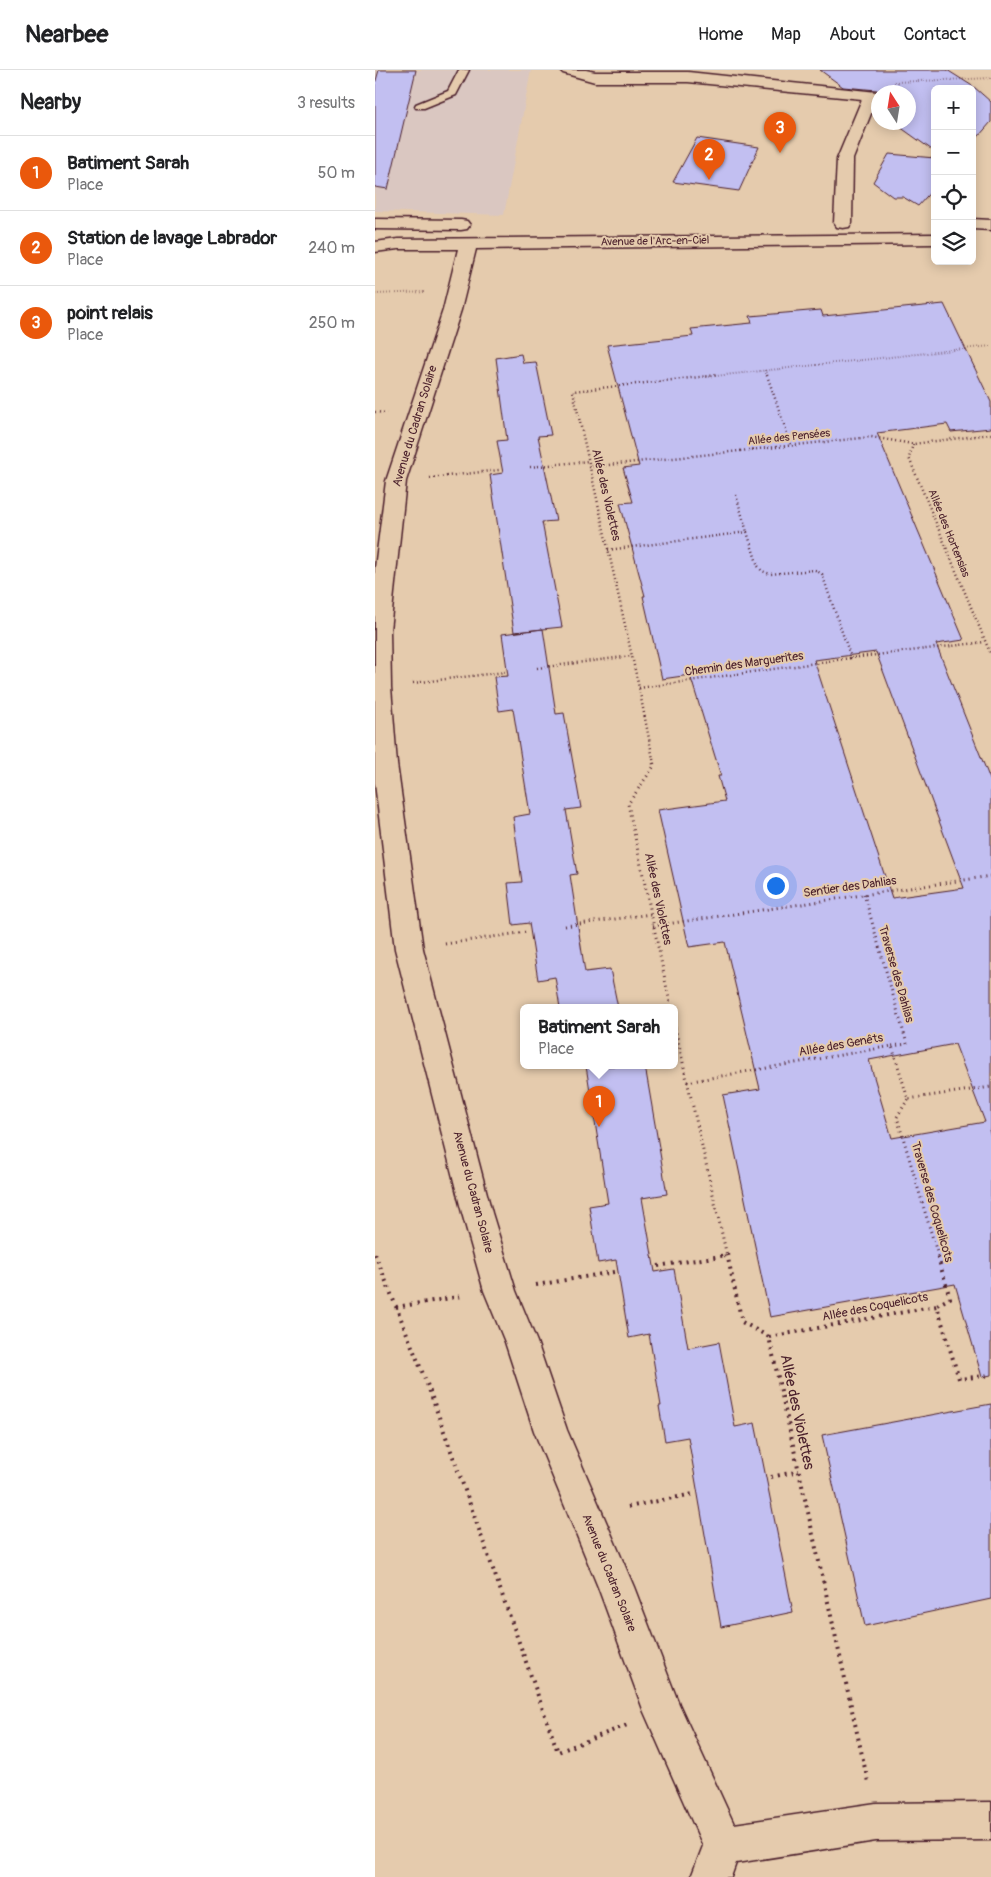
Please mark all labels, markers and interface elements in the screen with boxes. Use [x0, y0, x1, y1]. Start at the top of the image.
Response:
text: Nearbee [25, 20, 108, 49]
text: Home [698, 23, 743, 46]
text: Map [771, 23, 801, 46]
text: About [829, 23, 875, 46]
text: Contact [903, 23, 966, 46]
north arrow [871, 85, 916, 130]
map controls [931, 85, 976, 265]
button: + [931, 85, 976, 130]
text: Nearby [20, 89, 81, 116]
text: 3 results [297, 93, 355, 113]
pin: 3 [764, 112, 796, 153]
button: − [931, 130, 976, 175]
pin: 2 [693, 139, 725, 180]
text: Batiment Sarah [67, 151, 189, 175]
text: 1 [33, 163, 39, 183]
text: 50 m [318, 163, 355, 183]
text: Place [67, 175, 103, 195]
button: locate [931, 175, 976, 220]
button: layers [931, 220, 976, 265]
text: Station de lavage Labrador [67, 226, 277, 250]
street label: Avenue de l'Arc-en-Ciel [601, 234, 709, 248]
text: 2 [32, 238, 40, 258]
text: 240 m [308, 238, 355, 258]
text: Place [67, 250, 103, 270]
text: point relais [67, 301, 153, 325]
text: 3 [32, 313, 40, 333]
text: 250 m [309, 313, 355, 333]
text: Place [67, 325, 103, 345]
street label: Avenue du Cadran Solaire [389, 364, 441, 488]
street label: Allée des Pensées [747, 426, 831, 448]
street label: Allée des Violettes [588, 448, 624, 543]
street label: Allée des Hortensias [925, 487, 973, 579]
street label: Chemin des Marguerites [684, 648, 805, 680]
street label: Allée des Violettes [641, 852, 675, 947]
your location [763, 873, 789, 899]
street label: Sentier des Dahlias [803, 873, 898, 901]
street label: Traverse des Dahlias [875, 924, 917, 1025]
popup [520, 1004, 678, 1069]
text: Batiment Sarah [538, 1015, 660, 1039]
street label: Allée des Genêts [798, 1030, 885, 1060]
text: Place [538, 1039, 574, 1059]
pin: 1 [583, 1086, 615, 1127]
street label: Avenue du Cadran Solaire [449, 1129, 497, 1255]
street label: Traverse des Coquelicots [908, 1140, 957, 1265]
street label: Allée des Coquelicots [821, 1289, 930, 1325]
street label: Allée des Violettes [776, 1353, 819, 1472]
street label: Avenue du Cadran Solaire [578, 1512, 640, 1634]

